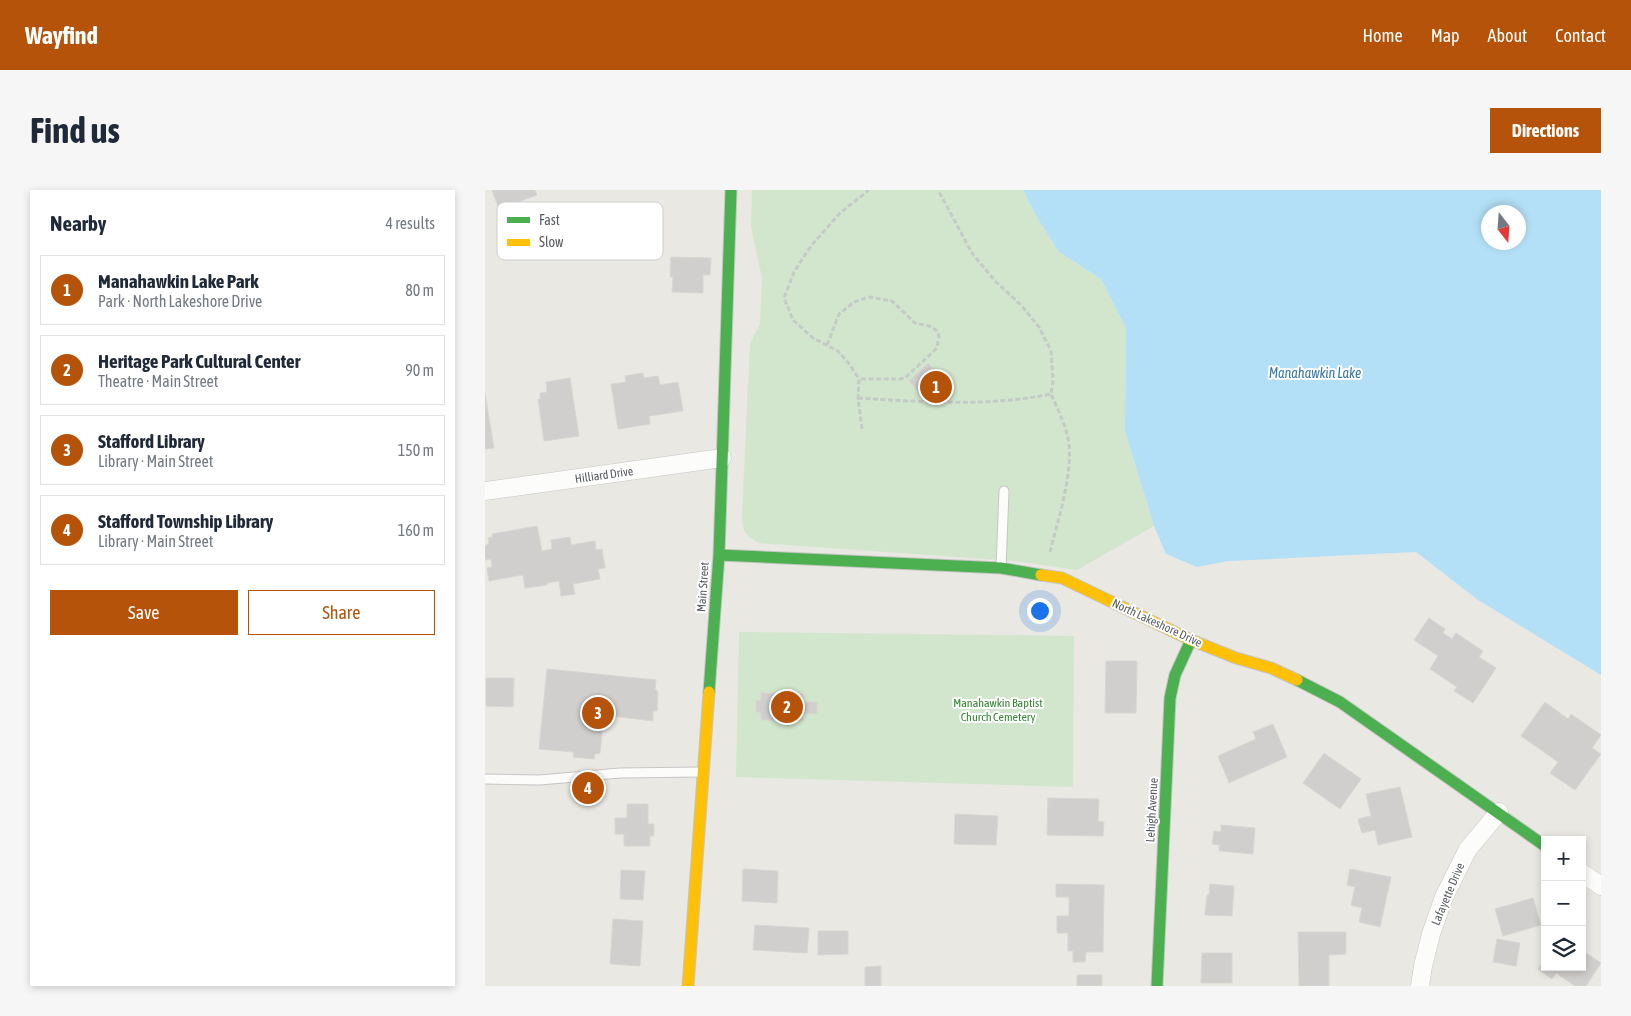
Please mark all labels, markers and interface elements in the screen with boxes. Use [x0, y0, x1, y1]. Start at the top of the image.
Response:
text: Wayfind [25, 22, 98, 49]
text: Home [1363, 25, 1403, 46]
text: Map [1431, 25, 1460, 46]
text: About [1488, 25, 1527, 46]
text: Contact [1555, 25, 1606, 46]
button: Directions [1490, 108, 1601, 153]
text: Find us [30, 110, 120, 150]
legend [497, 202, 663, 260]
north arrow [1481, 205, 1526, 250]
text: Nearby [50, 211, 106, 235]
text: Fast [539, 212, 560, 228]
text: 4 results [385, 214, 435, 232]
text: Slow [539, 234, 564, 250]
text: Manahawkin Lake Park [98, 270, 259, 292]
text: 1 [63, 281, 71, 299]
text: 80 m [405, 281, 434, 299]
text: Park · North Lakeshore Drive [98, 292, 262, 310]
text: Heritage Park Cultural Center [98, 350, 300, 372]
text: 2 [63, 361, 71, 379]
text: 90 m [405, 361, 434, 379]
water label: Manahawkin Lake [1269, 365, 1361, 381]
pin: 1 [920, 368, 952, 406]
text: Theatre · Main Street [98, 372, 218, 390]
text: Stafford Library [98, 430, 205, 452]
text: 3 [63, 441, 71, 459]
text: 150 m [398, 441, 434, 459]
text: Library · Main Street [98, 452, 213, 470]
street label: Hilliard Drive [574, 464, 634, 486]
text: Stafford Township Library [98, 510, 273, 532]
text: 4 [63, 521, 71, 539]
text: 160 m [398, 521, 434, 539]
text: Library · Main Street [98, 532, 213, 550]
street label: Main Street [694, 561, 712, 613]
button: Save [50, 590, 238, 635]
button: Share [248, 590, 435, 635]
street label: North Lakeshore Drive [1110, 596, 1204, 650]
your location [1027, 598, 1053, 624]
pin: 2 [771, 688, 803, 726]
pin: 3 [582, 694, 614, 732]
park label: Manahawkin Baptist Church Cemetery [953, 696, 1043, 724]
pin: 4 [572, 769, 604, 807]
street label: Lehigh Avenue [1143, 777, 1161, 843]
map controls [1541, 836, 1586, 971]
button: + [1541, 836, 1586, 881]
street label: Lafayette Drive [1429, 861, 1467, 927]
button: − [1541, 881, 1586, 926]
button: layers [1541, 926, 1586, 971]

